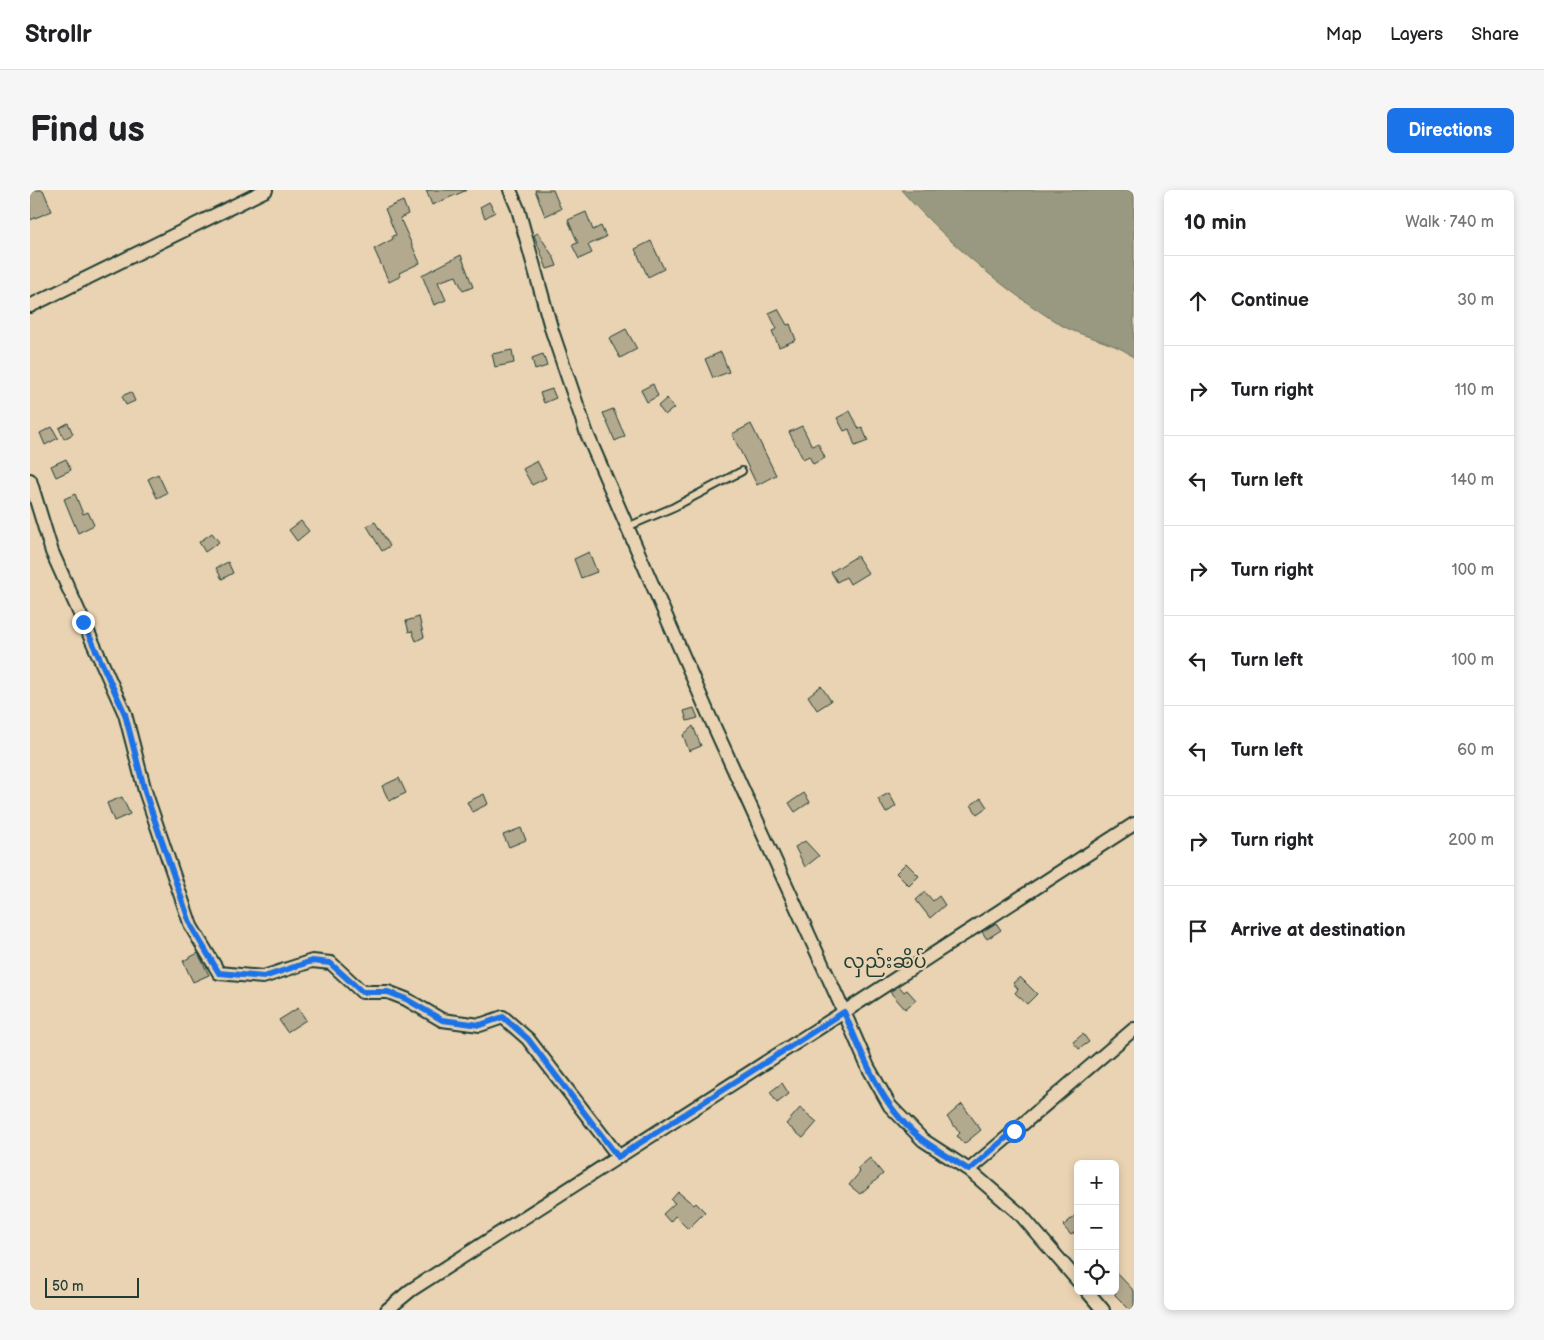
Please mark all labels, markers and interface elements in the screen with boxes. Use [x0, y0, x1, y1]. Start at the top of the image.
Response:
text: Strollr [25, 20, 92, 49]
text: Map [1326, 24, 1362, 45]
text: Layers [1390, 24, 1443, 45]
text: Share [1471, 24, 1519, 45]
button: Directions [1387, 108, 1514, 153]
text: Find us [30, 109, 145, 152]
text: 10 min [1184, 210, 1246, 235]
text: Walk · 740 m [1405, 213, 1494, 232]
icon: ahead [1184, 287, 1212, 315]
text: Continue [1231, 289, 1309, 312]
text: 30 m [1457, 291, 1494, 310]
icon: right [1184, 377, 1212, 405]
text: Turn right [1231, 379, 1314, 402]
text: 110 m [1455, 381, 1494, 400]
icon: left [1184, 467, 1212, 495]
text: Turn left [1231, 469, 1303, 492]
text: 140 m [1451, 471, 1494, 490]
icon: right [1184, 557, 1212, 585]
text: Turn right [1231, 559, 1314, 582]
text: 100 m [1451, 561, 1494, 580]
route end [72, 611, 95, 634]
icon: left [1184, 647, 1212, 675]
text: Turn left [1231, 649, 1303, 672]
text: 100 m [1451, 651, 1494, 670]
icon: left [1184, 737, 1212, 765]
text: Turn left [1231, 739, 1303, 762]
text: 60 m [1457, 741, 1494, 760]
icon: right [1184, 827, 1212, 855]
text: Turn right [1231, 829, 1314, 852]
text: 200 m [1448, 831, 1494, 850]
icon: arrive [1184, 917, 1212, 945]
text: Arrive at destination [1231, 919, 1406, 942]
district label: လှည်းဆိပ် [843, 947, 927, 978]
route start [1003, 1120, 1026, 1143]
map controls [1074, 1160, 1119, 1295]
button: + [1074, 1160, 1119, 1205]
button: − [1074, 1205, 1119, 1250]
button: locate [1074, 1250, 1119, 1295]
scale bar [45, 1275, 139, 1298]
text: 50 m [52, 1278, 84, 1295]

